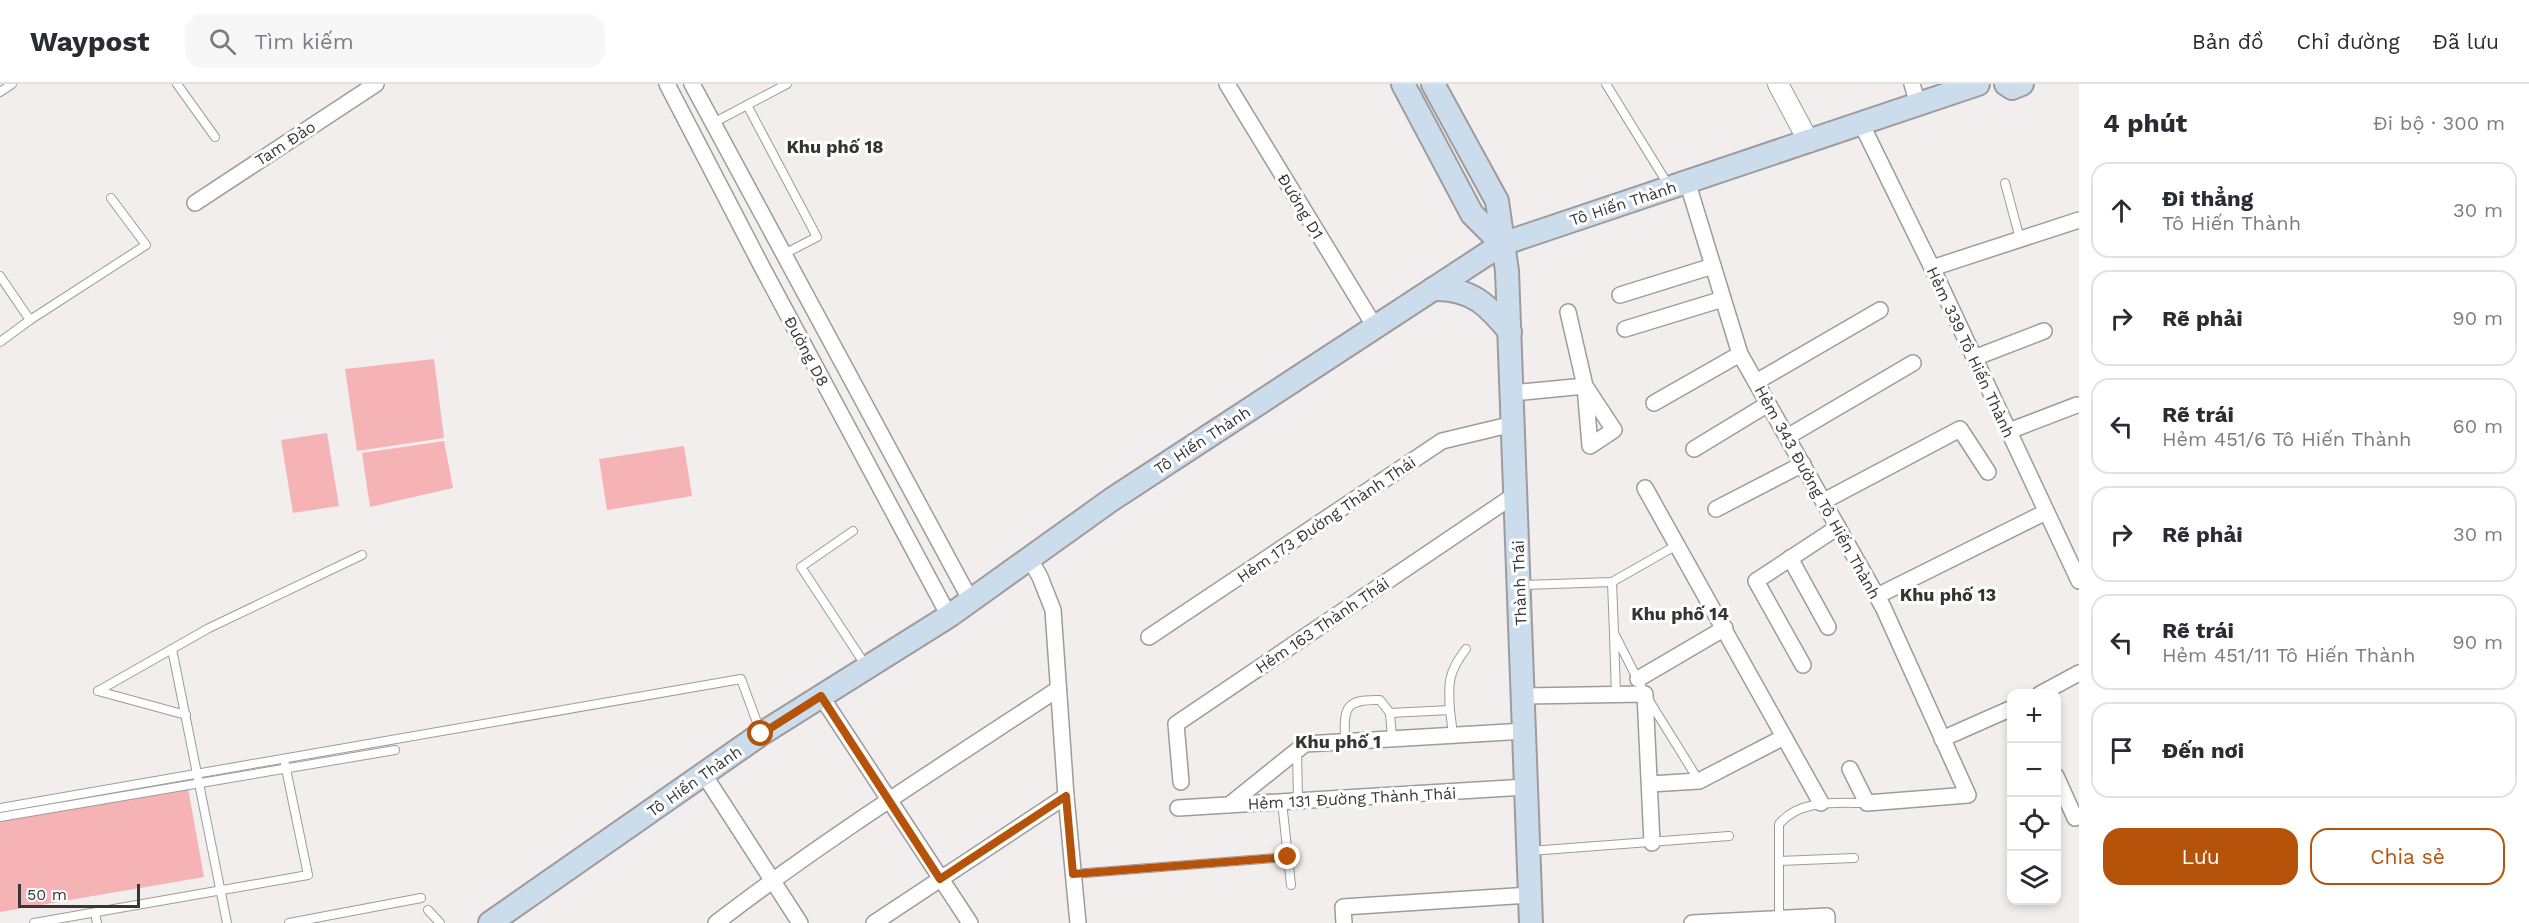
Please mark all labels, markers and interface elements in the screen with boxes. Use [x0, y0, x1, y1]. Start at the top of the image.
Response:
search box [185, 14, 605, 68]
text: Waypost [30, 25, 149, 58]
icon: search [206, 25, 239, 58]
text: Tìm kiếm [254, 29, 354, 54]
text: Bản đồ [2192, 29, 2264, 54]
text: Chỉ đường [2297, 29, 2400, 54]
text: Đã lưu [2433, 29, 2499, 54]
text: 4 phút [2103, 108, 2187, 138]
text: Đi bộ · 300 m [2373, 111, 2505, 135]
street label: Tam Đảo [251, 117, 319, 170]
district label: Khu phố 18 [786, 136, 884, 157]
street label: Đường D1 [1274, 170, 1327, 242]
street label: Tô Hiến Thành [1567, 177, 1679, 230]
text: Đi thẳng [2162, 186, 2253, 211]
icon: ahead [2105, 194, 2138, 227]
text: 30 m [2453, 198, 2503, 222]
text: Tô Hiến Thành [2162, 211, 2301, 235]
street label: Hẻm 339 Tô Hiến Thành [1923, 264, 2019, 441]
icon: right [2105, 302, 2138, 335]
text: Rẽ phải [2162, 306, 2243, 331]
text: 90 m [2452, 306, 2503, 330]
street label: Đường D8 [780, 313, 833, 389]
street label: Hẻm 343 Đường Tô Hiến Thành [1751, 382, 1884, 602]
street label: Tô Hiến Thành [1150, 402, 1254, 479]
text: Rẽ trái [2162, 402, 2234, 427]
icon: left [2105, 410, 2138, 443]
text: 60 m [2453, 414, 2503, 438]
text: Hẻm 451/6 Tô Hiến Thành [2162, 427, 2411, 451]
street label: Hẻm 173 Đường Thành Thái [1233, 452, 1419, 586]
icon: right [2105, 518, 2138, 551]
text: Rẽ phải [2162, 522, 2243, 547]
text: 30 m [2453, 522, 2503, 546]
street label: Thành Thái [1509, 540, 1530, 626]
street label: Hẻm 163 Thành Thái [1252, 574, 1393, 677]
district label: Khu phố 13 [1900, 584, 1996, 605]
district label: Khu phố 14 [1631, 603, 1729, 624]
text: Rẽ trái [2162, 618, 2234, 643]
icon: left [2105, 626, 2138, 659]
text: 90 m [2452, 630, 2503, 654]
text: Hẻm 451/11 Tô Hiến Thành [2162, 643, 2415, 667]
map controls [2007, 689, 2061, 905]
button: + [2007, 689, 2061, 743]
route start [747, 720, 773, 746]
district label: Khu phố 1 [1295, 731, 1381, 752]
icon: arrive [2105, 734, 2138, 767]
text: Đến nơi [2162, 738, 2244, 763]
street label: Tô Hiến Thành [643, 742, 745, 821]
button: − [2007, 743, 2061, 797]
street label: Hẻm 131 Đường Thành Thái [1247, 784, 1457, 813]
button: locate [2007, 797, 2061, 851]
button: Lưu [2103, 828, 2298, 885]
button: Chia sẻ [2310, 828, 2505, 885]
route end [1274, 843, 1300, 869]
button: layers [2007, 851, 2061, 905]
scale bar [18, 881, 140, 908]
text: 50 m [27, 885, 67, 904]

